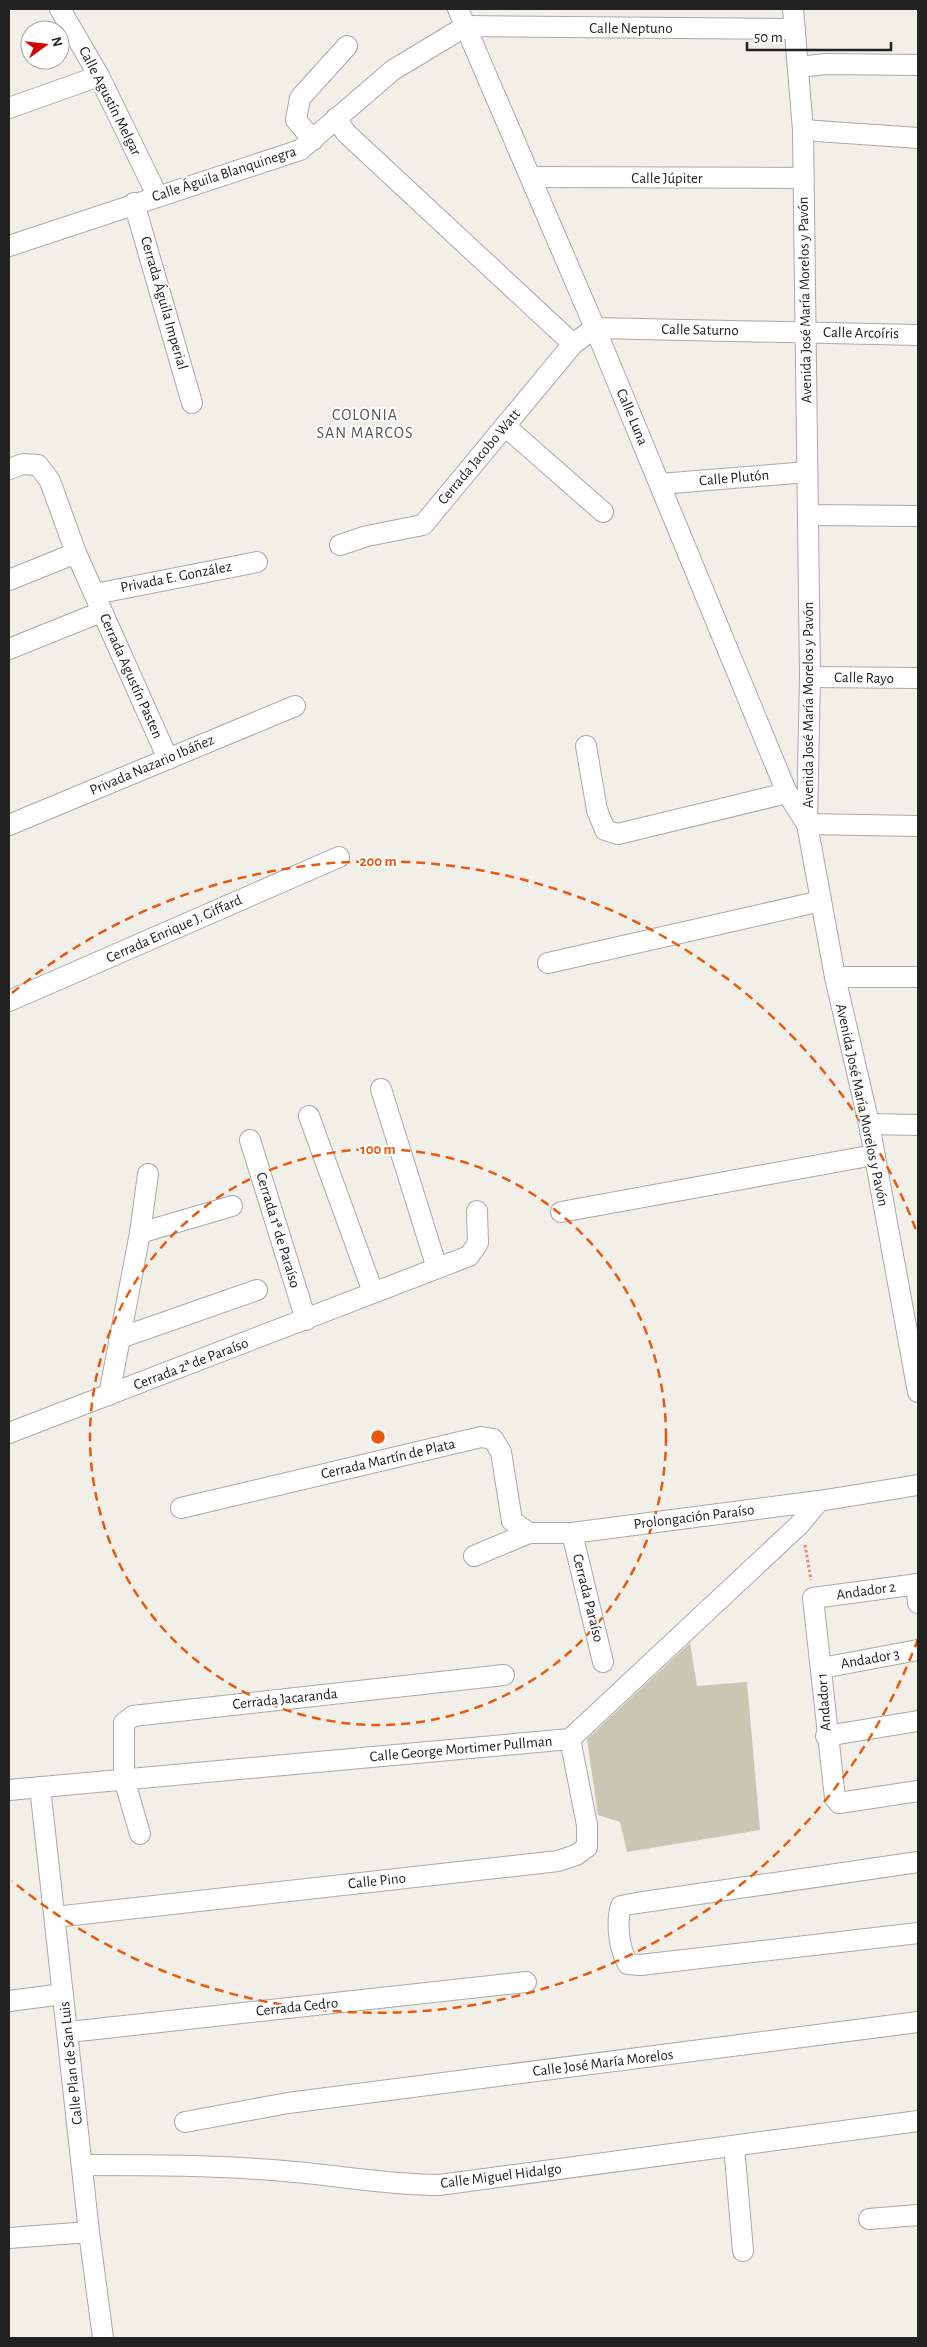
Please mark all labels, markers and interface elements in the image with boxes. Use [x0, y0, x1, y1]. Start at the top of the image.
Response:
north arrow [20, 20, 70, 70]
scale bar [747, 20, 891, 52]
street label: Calle Neptuno [589, 21, 673, 36]
text: 50 m [754, 30, 783, 45]
text: N [49, 35, 65, 48]
street label: Calle Agustín Melgar [76, 44, 144, 158]
street label: Calle Águila Blanquinegra [149, 142, 298, 204]
street label: Calle Júpiter [631, 171, 703, 186]
street label: Avenida José María Morelos y Pavón [796, 197, 814, 403]
street label: Cerrada Águila Imperial [138, 234, 192, 371]
street label: Calle Saturno [661, 322, 739, 338]
street label: Calle Arcoíris [823, 325, 899, 341]
street label: Calle Luna [613, 386, 651, 448]
street label: Cerrada Jacobo Watt [435, 406, 523, 507]
district label: COLONIA SAN MARCOS [317, 407, 413, 441]
street label: Calle Plutón [698, 467, 770, 489]
street label: Privada E. González [119, 559, 233, 595]
street label: Avenida José María Morelos y Pavón [801, 602, 816, 808]
street label: Cerrada Agustín Pasten [97, 611, 165, 741]
street label: Calle Rayo [834, 670, 894, 686]
street label: Privada Nazario Ibáñez [88, 732, 216, 798]
text: 200 m [359, 854, 397, 869]
street label: Cerrada Enrique J. Giffard [104, 892, 244, 966]
street label: Avenida José María Morelos y Pavón [833, 1002, 891, 1208]
text: 100 m [360, 1142, 396, 1157]
street label: Cerrada 1ª de Paraíso [253, 1170, 303, 1290]
street label: Cerrada 2ª de Paraíso [132, 1335, 250, 1393]
centre of rings [369, 1428, 387, 1446]
street label: Cerrada Martín de Plata [319, 1436, 457, 1482]
street label: Prolongación Paraíso [633, 1502, 755, 1532]
street label: Cerrada Paraíso [570, 1552, 606, 1644]
street label: Andador 2 [835, 1579, 897, 1603]
street label: Andador 3 [839, 1646, 901, 1672]
street label: Andador 1 [814, 1672, 834, 1732]
street label: Cerrada Jacaranda [232, 1686, 338, 1712]
street label: Calle George Mortimer Pullman [369, 1734, 553, 1764]
street label: Calle Pino [347, 1871, 407, 1891]
street label: Cerrada Cedro [255, 1995, 339, 2019]
street label: Calle Plan de San Luis [57, 2001, 85, 2125]
street label: Calle José María Morelos [532, 2047, 674, 2079]
street label: Calle Miguel Hidalgo [440, 2161, 562, 2191]

